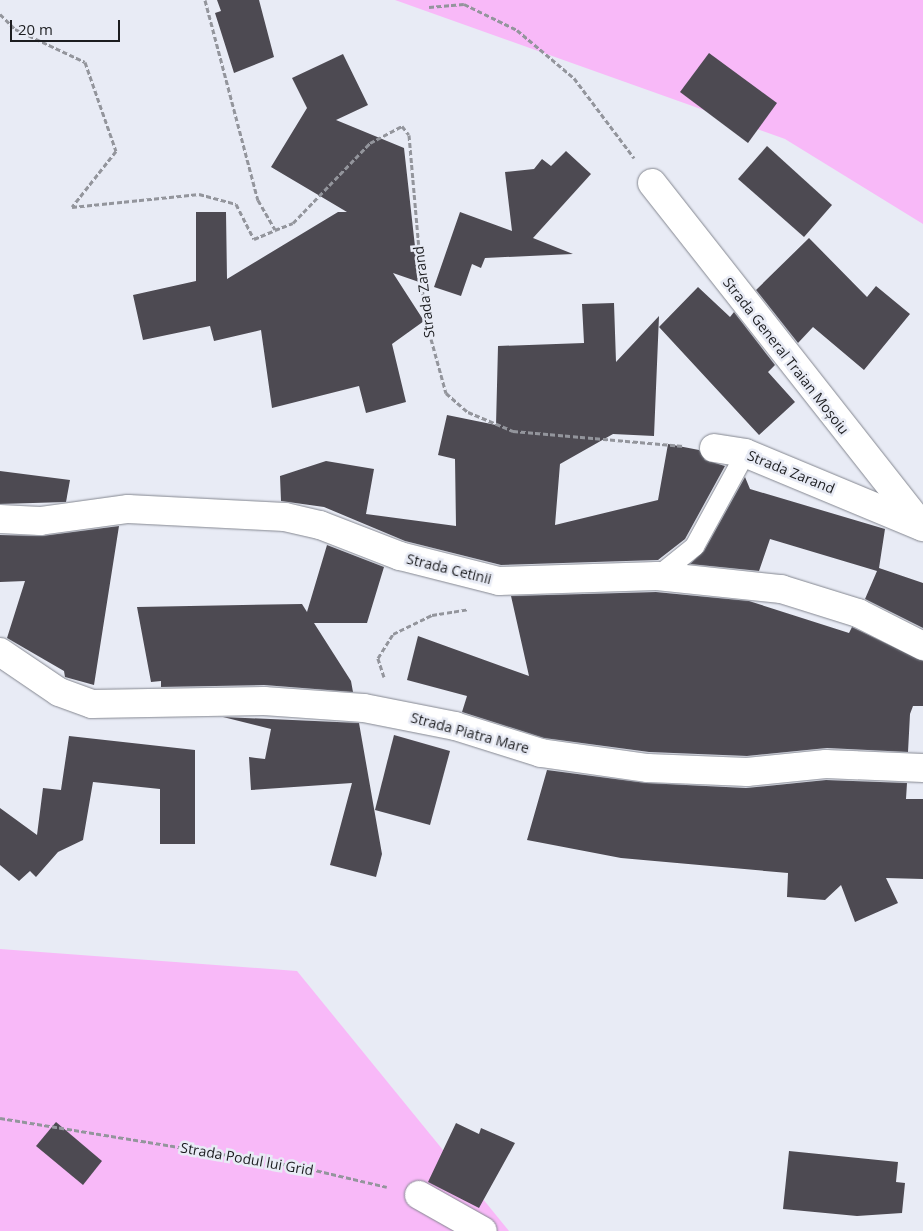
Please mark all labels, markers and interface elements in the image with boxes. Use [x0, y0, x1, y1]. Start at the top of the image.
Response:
scale bar [12, 10, 122, 42]
text: 20 m [18, 19, 53, 39]
street label: Strada Zarand [410, 245, 438, 339]
street label: Strada General Traian Moșoiu [720, 274, 852, 438]
street label: Strada Zarand [745, 447, 837, 497]
street label: Strada Cetinii [405, 550, 493, 588]
street label: Strada Piatra Mare [409, 709, 531, 757]
street label: Strada Podul lui Grid [179, 1139, 315, 1179]

